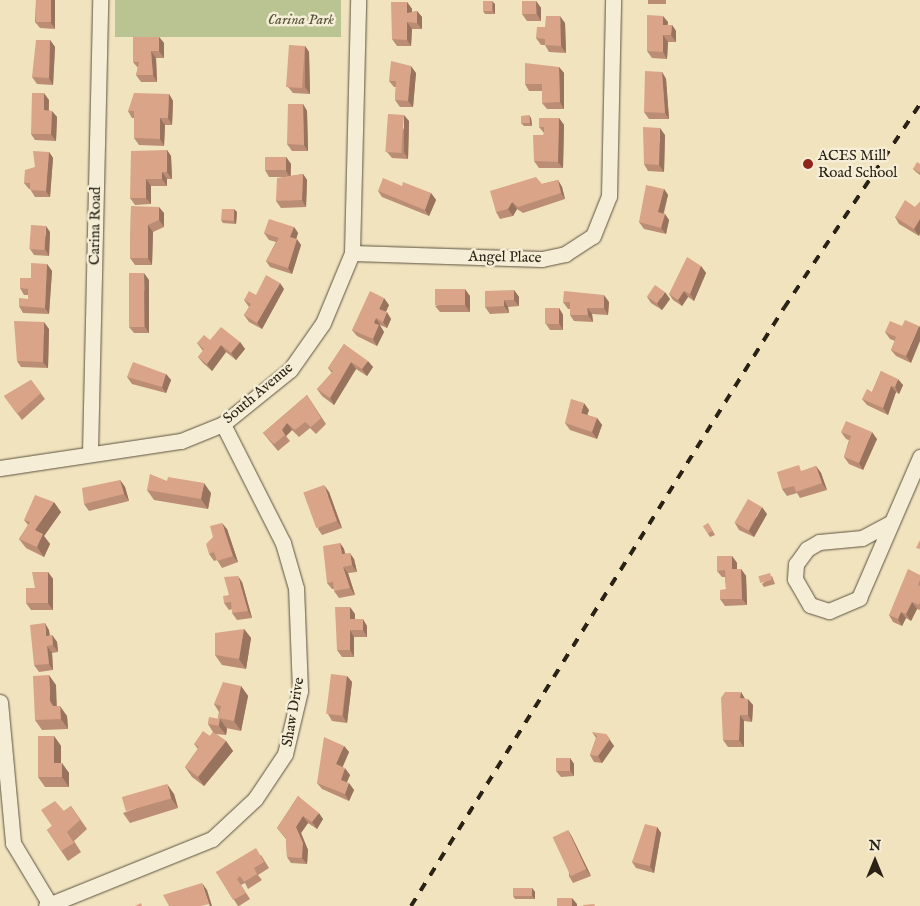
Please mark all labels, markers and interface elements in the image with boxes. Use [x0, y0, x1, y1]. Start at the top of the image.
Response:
park label: Carina Park [268, 11, 334, 29]
place label: ACES Mill Road School [818, 146, 897, 181]
marker: ACES Mill Road School [802, 158, 814, 170]
street label: Carina Road [85, 187, 105, 265]
street label: Angel Place [468, 247, 542, 267]
street label: South Avenue [219, 359, 297, 427]
street label: Shaw Drive [278, 676, 308, 748]
north arrow [850, 836, 900, 886]
text: N [869, 837, 881, 855]

